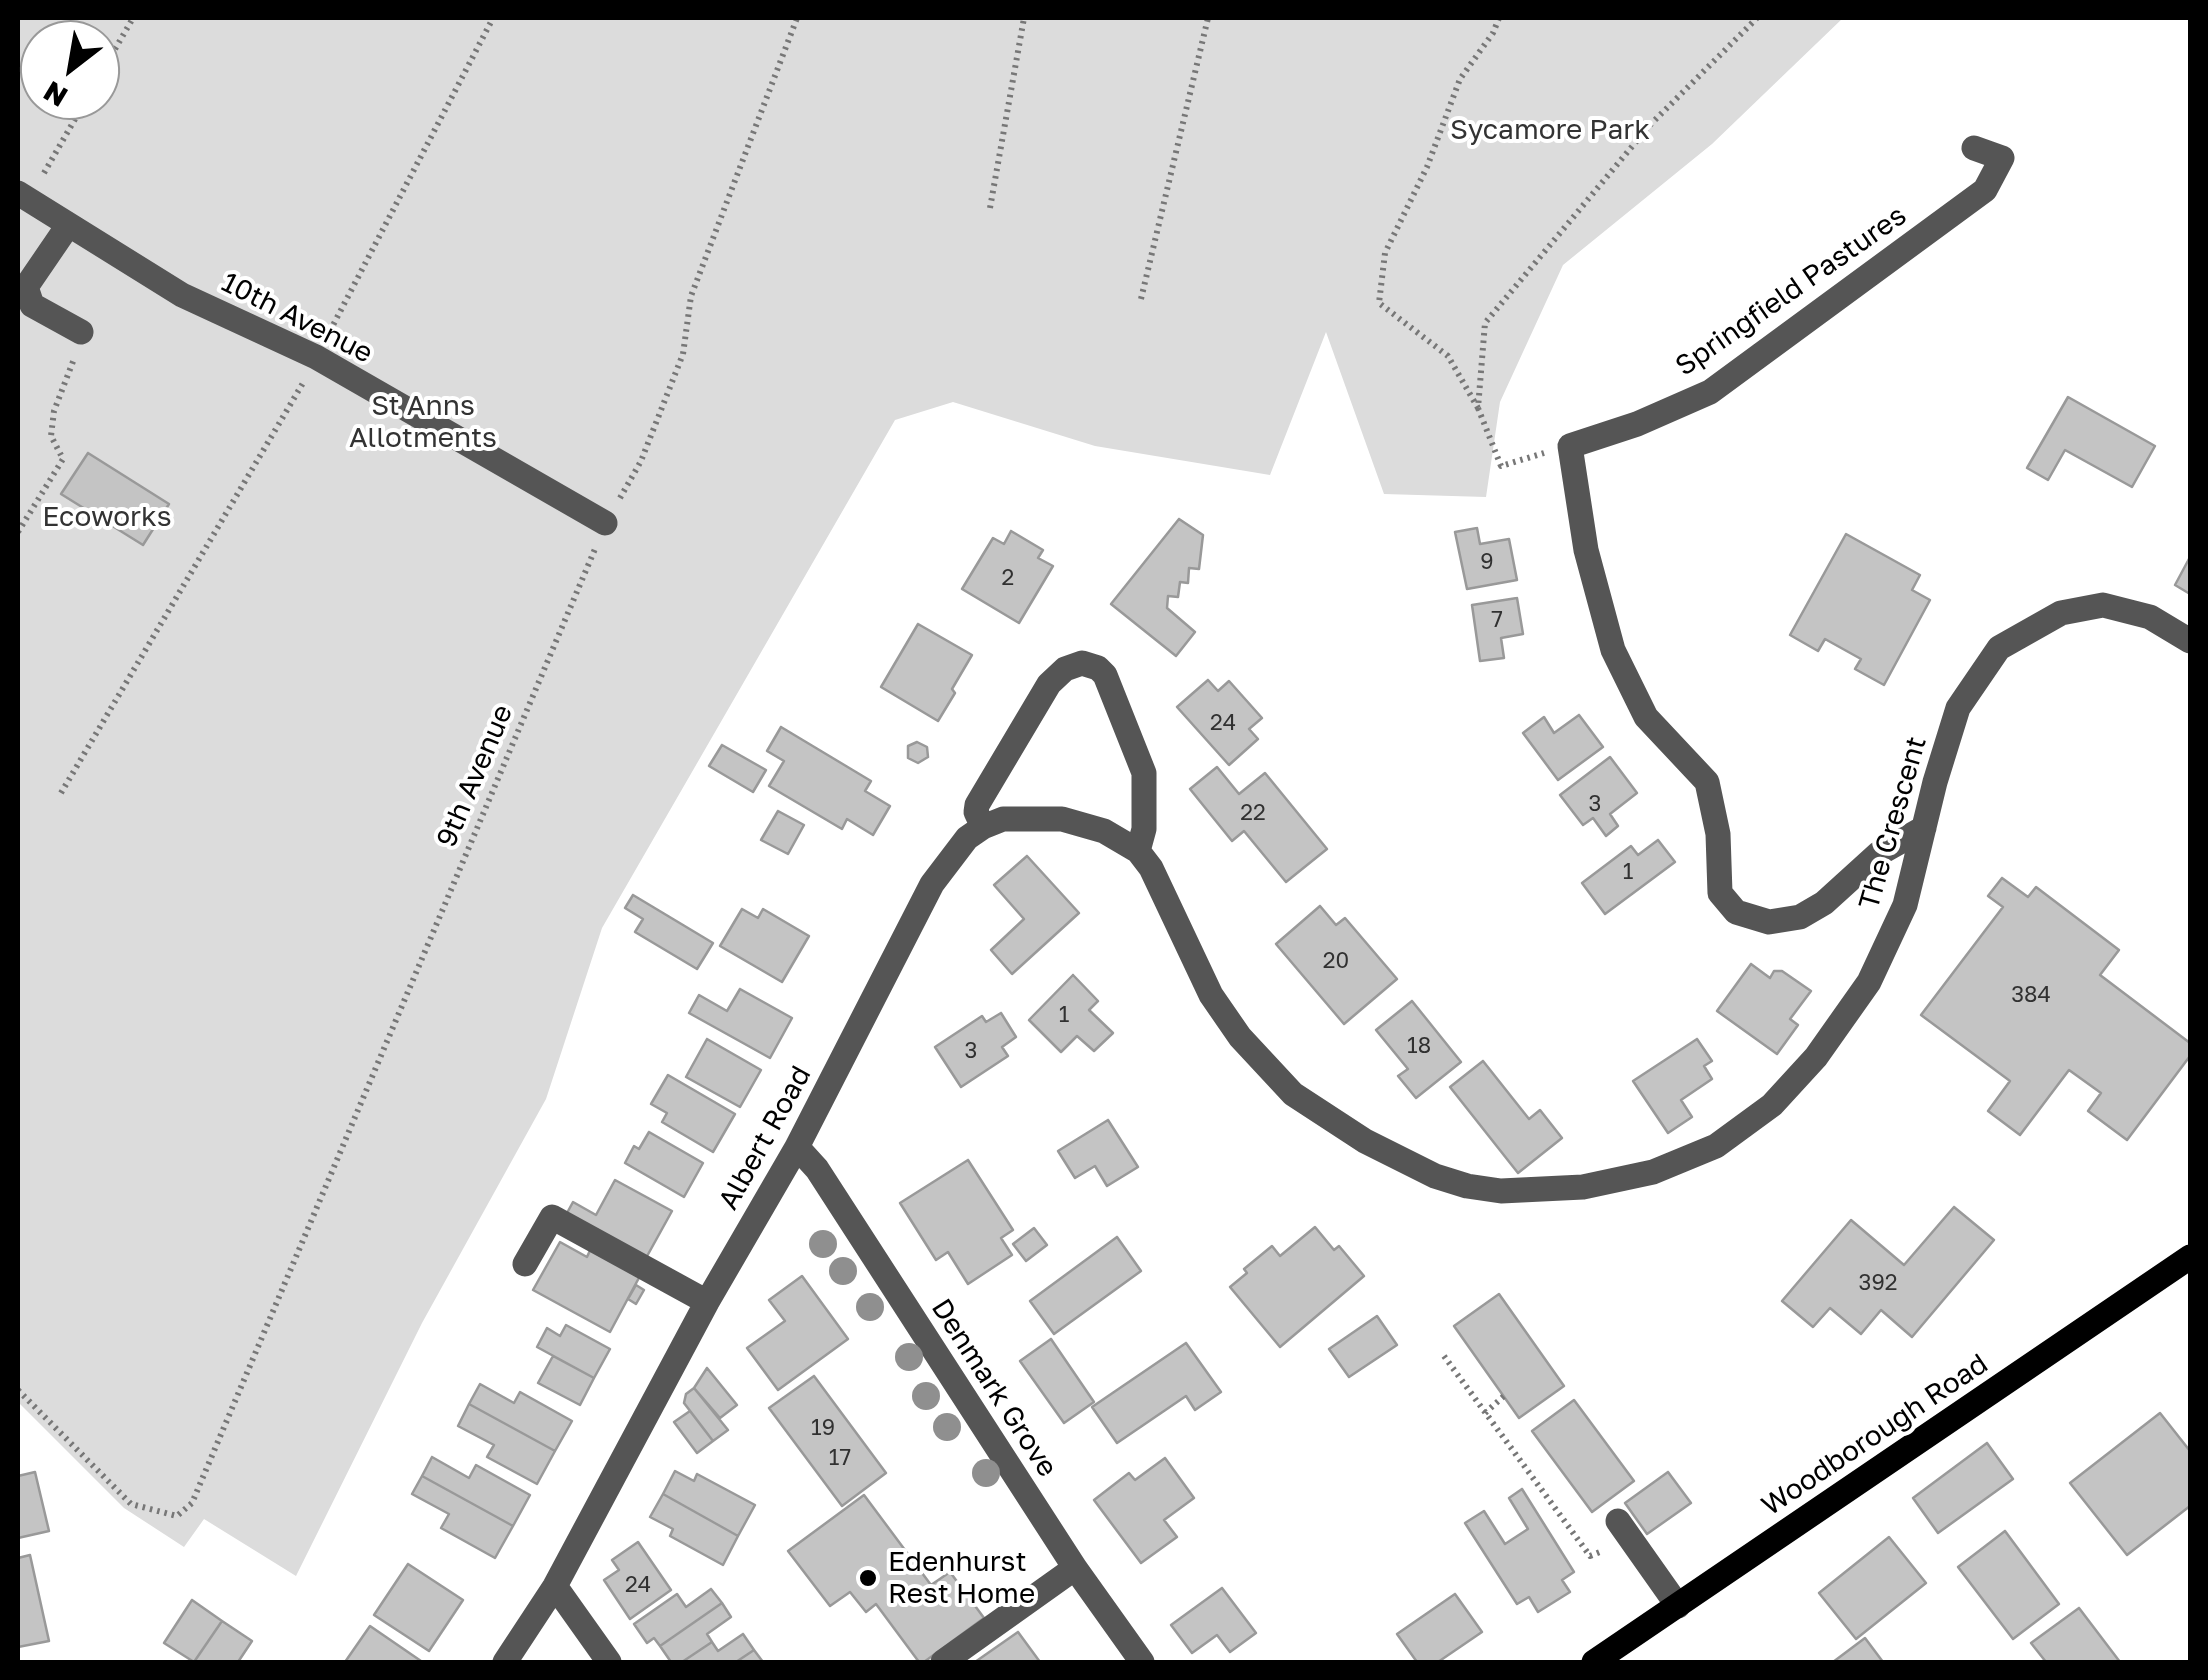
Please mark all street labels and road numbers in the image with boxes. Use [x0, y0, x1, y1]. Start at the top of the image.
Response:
street label: Springfield Pastures [1669, 199, 1913, 383]
street label: 10th Avenue [216, 266, 378, 370]
street label: 9th Avenue [430, 700, 520, 852]
street label: The Crescent [1852, 733, 1934, 913]
street label: Albert Road [712, 1060, 818, 1216]
street label: Denmark Grove [924, 1293, 1064, 1483]
street label: Woodborough Road [1756, 1347, 1994, 1523]

